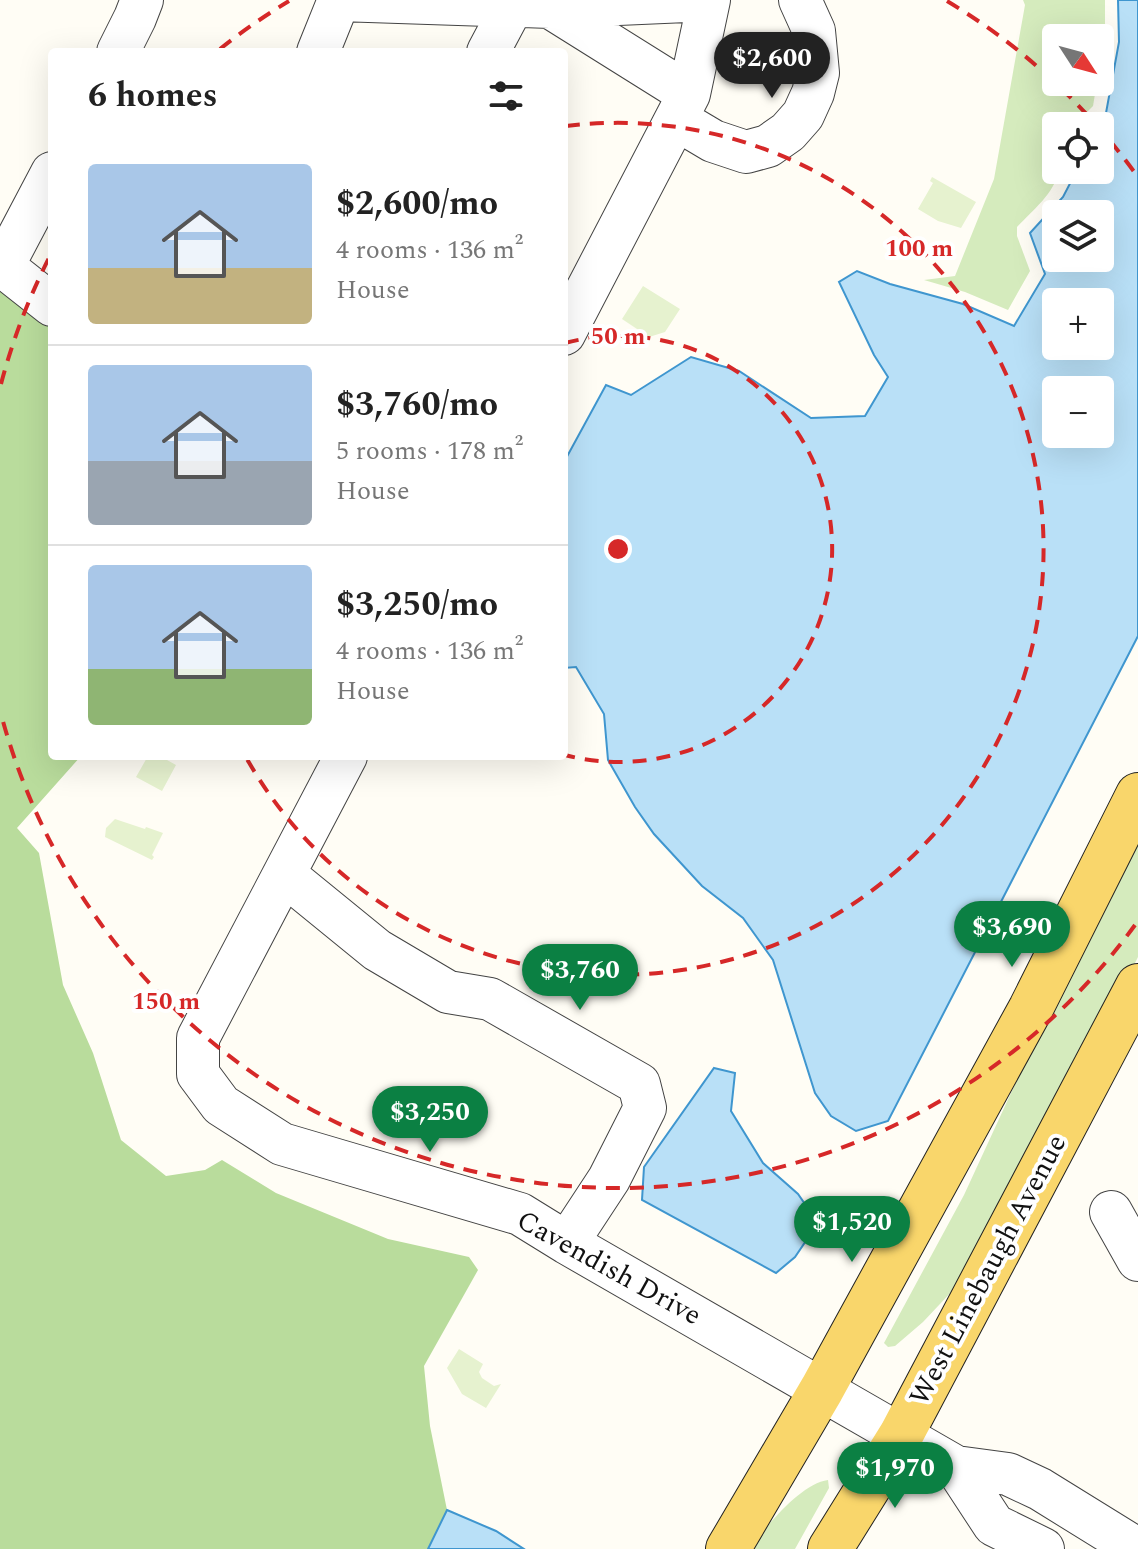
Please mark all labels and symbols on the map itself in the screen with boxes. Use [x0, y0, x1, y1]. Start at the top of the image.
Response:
north arrow [1042, 24, 1114, 96]
pin: $2,600 [707, 32, 837, 100]
text: 100 m [885, 231, 953, 267]
text: 50 m [591, 319, 646, 355]
centre of rings [604, 535, 632, 563]
pin: $3,690 [947, 901, 1077, 969]
pin: $3,760 [515, 944, 645, 1012]
text: 150 m [132, 984, 200, 1020]
pin: $3,250 [365, 1086, 495, 1154]
street label: West Linebaugh Avenue [898, 1127, 1078, 1413]
pin: $1,520 [787, 1196, 917, 1264]
street label: Cavendish Drive [509, 1199, 709, 1337]
pin: $1,970 [830, 1442, 960, 1510]

